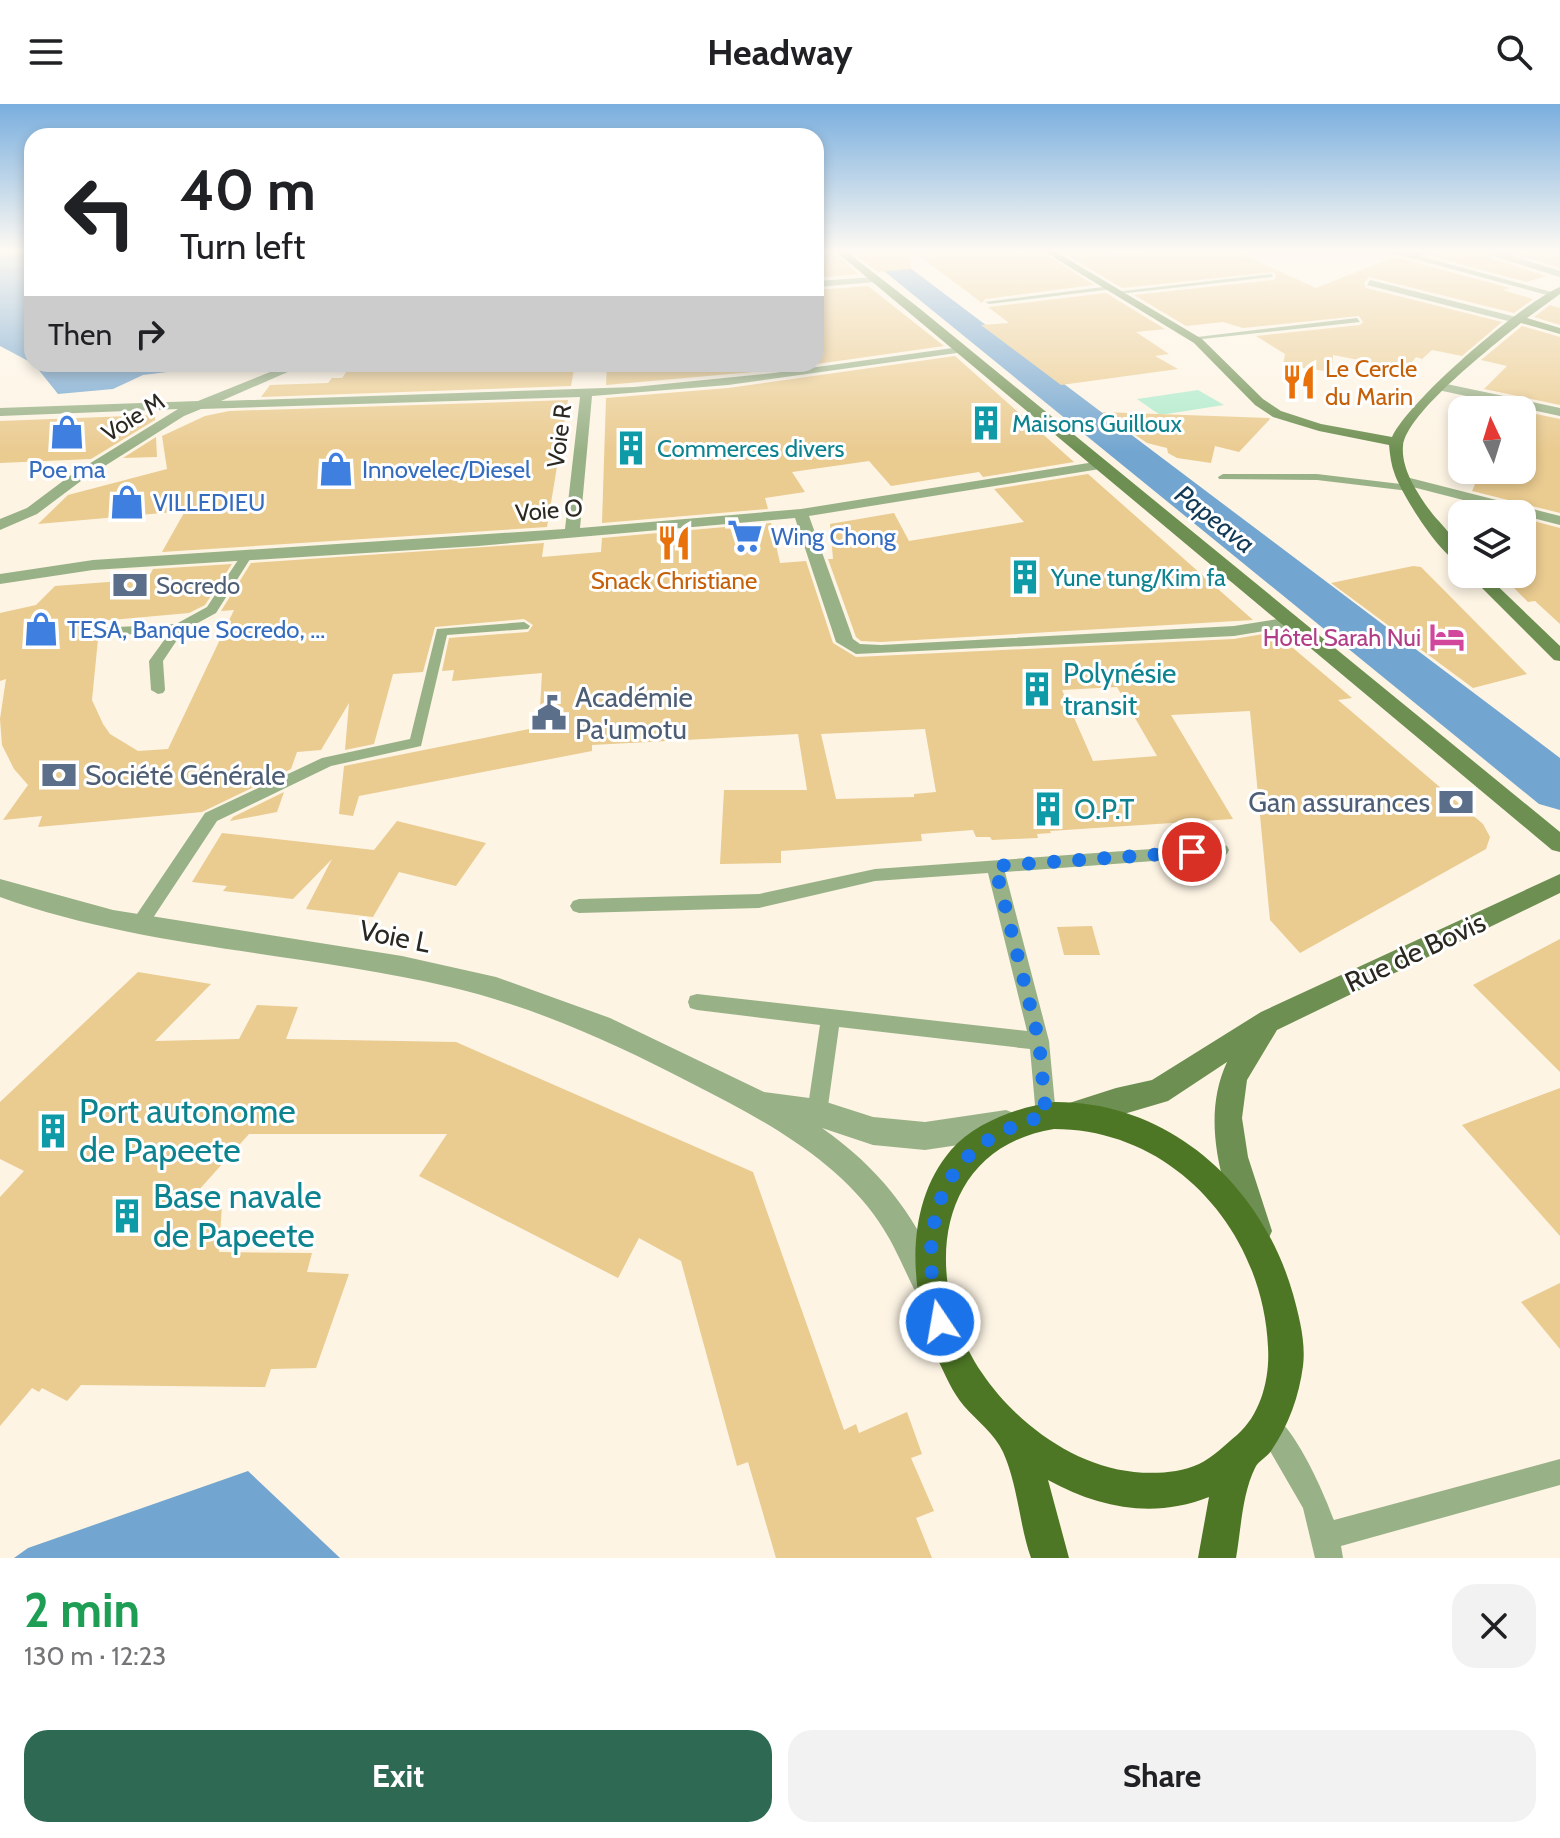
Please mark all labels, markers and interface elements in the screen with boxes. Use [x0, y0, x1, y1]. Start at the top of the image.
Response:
icon: menu [24, 30, 68, 74]
text: Headway [707, 30, 853, 74]
icon: search [1492, 30, 1536, 74]
text: 40 m [180, 156, 316, 224]
icon: left [48, 160, 152, 264]
text: Turn left [180, 224, 305, 268]
icon: right [128, 312, 172, 356]
text: Then [48, 316, 112, 353]
place label: Le Cercle du Marin [1325, 354, 1417, 411]
restaurant icon: Le Cercle du Marin [1280, 363, 1318, 401]
street label: Voie M [96, 387, 170, 447]
north arrow [1448, 396, 1536, 484]
map controls [1448, 396, 1536, 588]
street label: Voie R [541, 402, 577, 469]
building icon: Maisons Guilloux [967, 404, 1005, 442]
place label: Maisons Guilloux [1012, 409, 1182, 438]
shop icon: Poe ma [48, 413, 86, 451]
building icon: Commerces divers [612, 429, 650, 467]
place label: Commerces divers [657, 434, 845, 463]
shop icon: Innovelec/Diesel [317, 450, 355, 488]
place label: Poe ma [29, 455, 106, 484]
place label: Innovelec/Diesel [362, 455, 531, 484]
water label: Papeava [1169, 478, 1261, 560]
shop icon: VILLEDIEU [108, 483, 146, 521]
place label: VILLEDIEU [153, 488, 265, 517]
street label: Voie O [514, 493, 584, 527]
button: layers [1448, 500, 1536, 588]
supermarket icon: Wing Chong [726, 517, 764, 555]
place label: Wing Chong [771, 522, 897, 551]
restaurant icon: Snack Christiane [655, 524, 693, 562]
building icon: Yune tung/Kim fa [1006, 558, 1044, 596]
place label: Yune tung/Kim fa [1050, 563, 1226, 592]
bank icon: Socredo [111, 566, 149, 604]
place label: Snack Christiane [591, 566, 757, 595]
place label: Socredo [156, 571, 240, 600]
shop icon: TESA, Banque Socredo, ... [22, 610, 60, 648]
place label: TESA, Banque Socredo, ... [67, 615, 325, 644]
hotel icon: Hôtel Sarah Nui [1428, 618, 1466, 656]
place label: Hôtel Sarah Nui [1263, 623, 1421, 652]
place label: Polynésie transit [1063, 656, 1176, 722]
building icon: Polynésie transit [1018, 670, 1056, 708]
place label: Académie Pa'umotu [575, 680, 693, 746]
public building icon: Académie Pa'umotu [530, 694, 568, 732]
bank icon: Société Générale [40, 756, 78, 794]
place label: Société Générale [85, 758, 286, 792]
bank icon: Gan assurances [1437, 783, 1475, 821]
place label: Gan assurances [1248, 785, 1430, 819]
building icon: O.P.T [1029, 790, 1067, 828]
place label: O.P.T [1074, 792, 1134, 826]
pin [1158, 818, 1226, 886]
icon: arrive [1170, 830, 1214, 874]
street label: Rue de Bovis [1339, 905, 1491, 999]
street label: Voie L [357, 912, 433, 960]
place label: Port autonome de Papeete [79, 1090, 296, 1171]
building icon: Port autonome de Papeete [34, 1112, 72, 1150]
place label: Base navale de Papeete [153, 1175, 322, 1256]
building icon: Base navale de Papeete [108, 1197, 146, 1235]
position arrow [898, 1280, 982, 1364]
text: 2 min [24, 1581, 140, 1639]
button: close [1452, 1584, 1536, 1668]
text: 130 m · 12:23 [24, 1640, 166, 1672]
button: Exit [24, 1730, 772, 1822]
button: Share [788, 1730, 1536, 1822]

